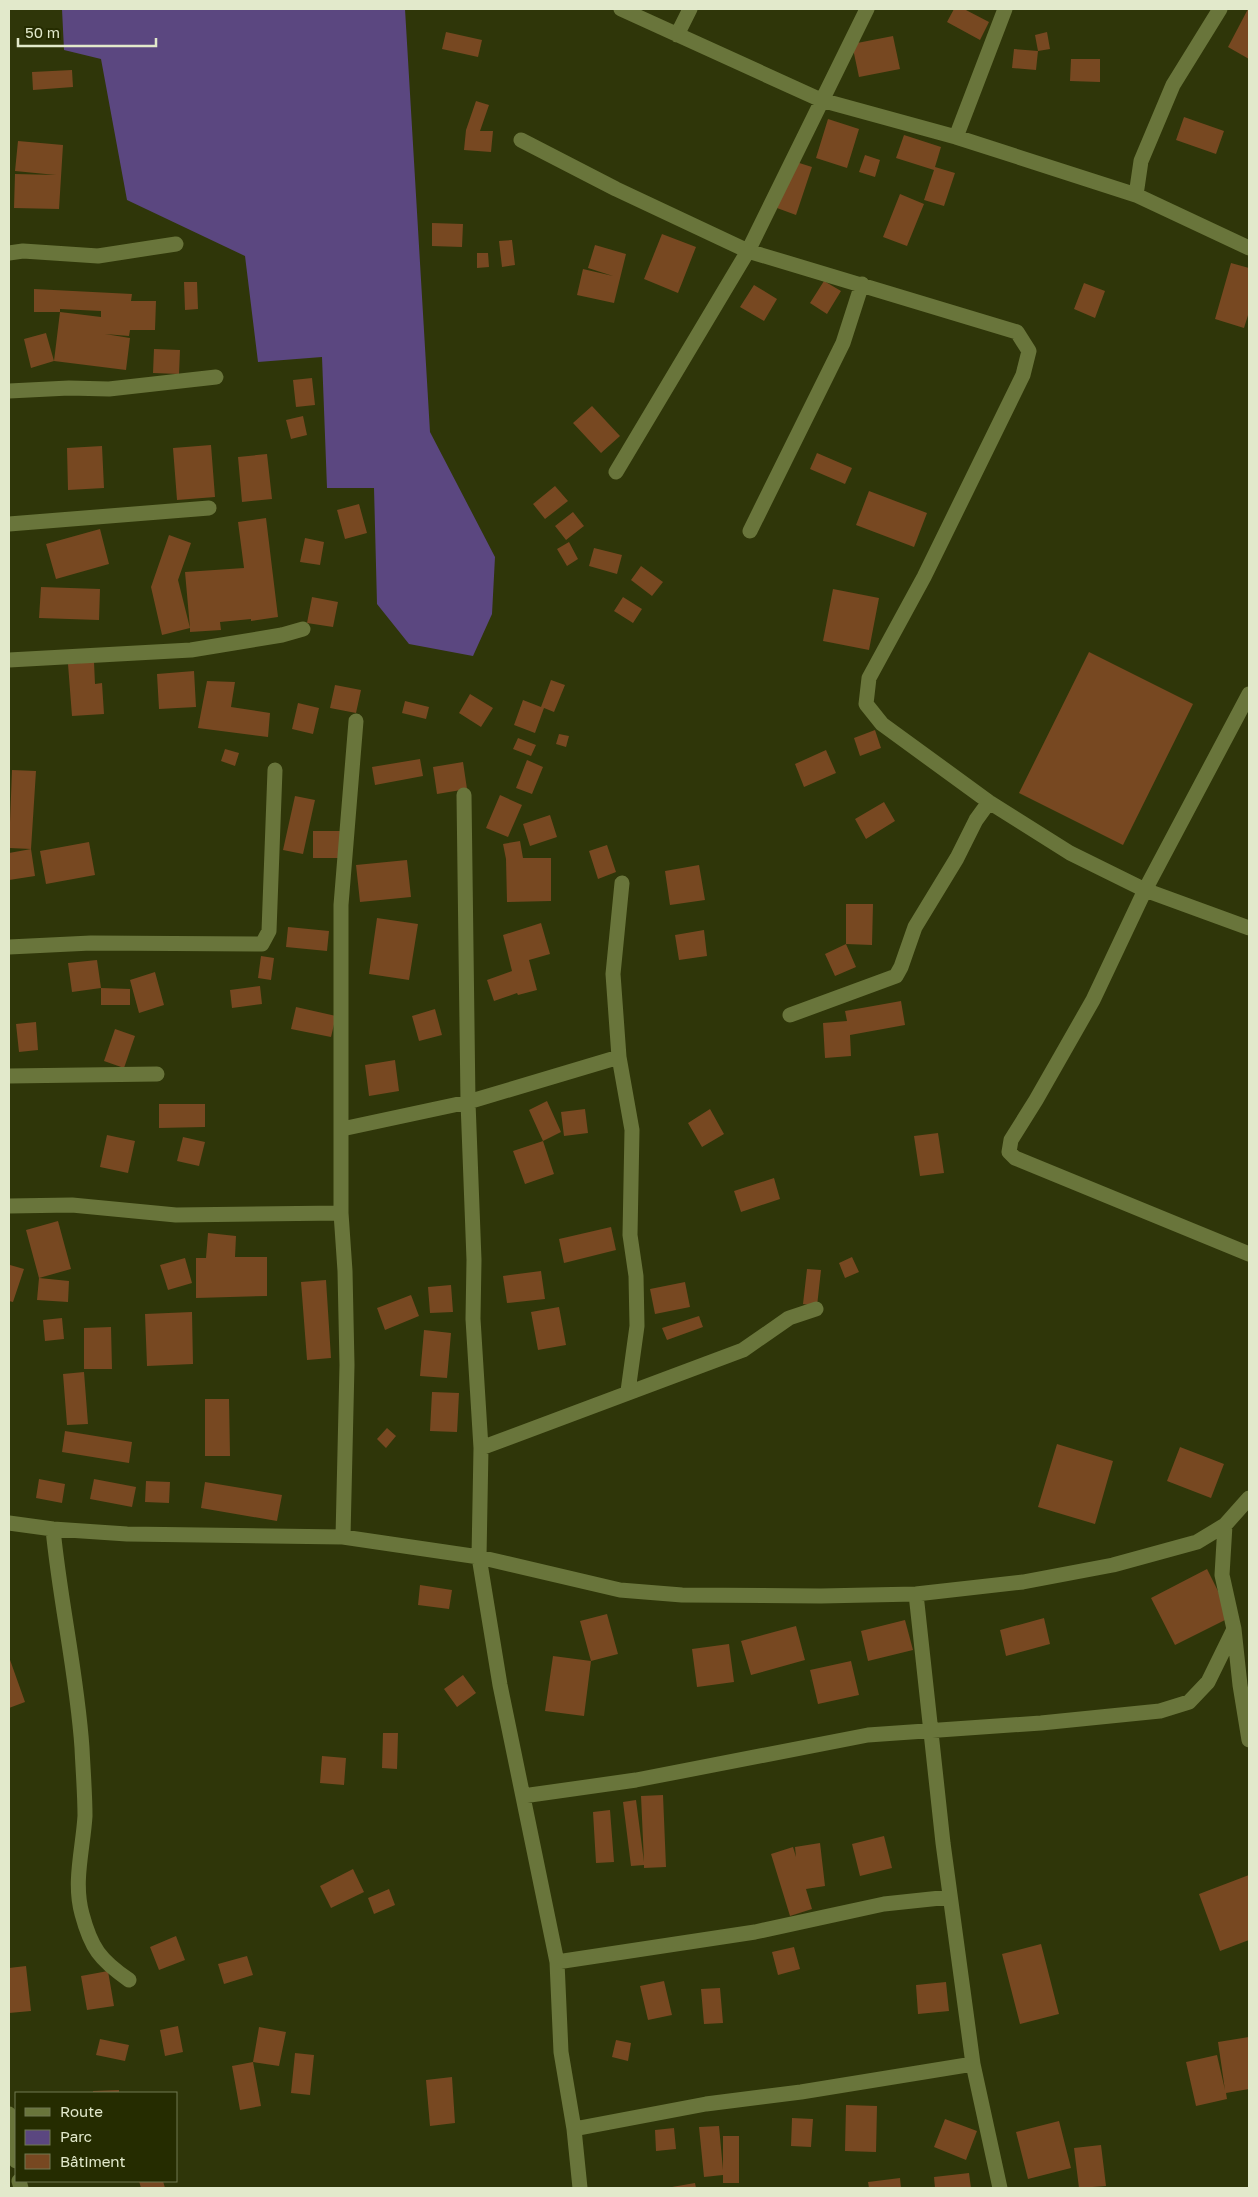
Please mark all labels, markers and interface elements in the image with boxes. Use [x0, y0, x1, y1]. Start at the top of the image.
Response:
scale bar [18, 15, 155, 47]
text: 50 m [25, 23, 60, 41]
legend [15, 2092, 178, 2182]
text: Route [60, 2102, 103, 2120]
text: Parc [60, 2127, 92, 2145]
text: Bâtiment [60, 2152, 125, 2170]

